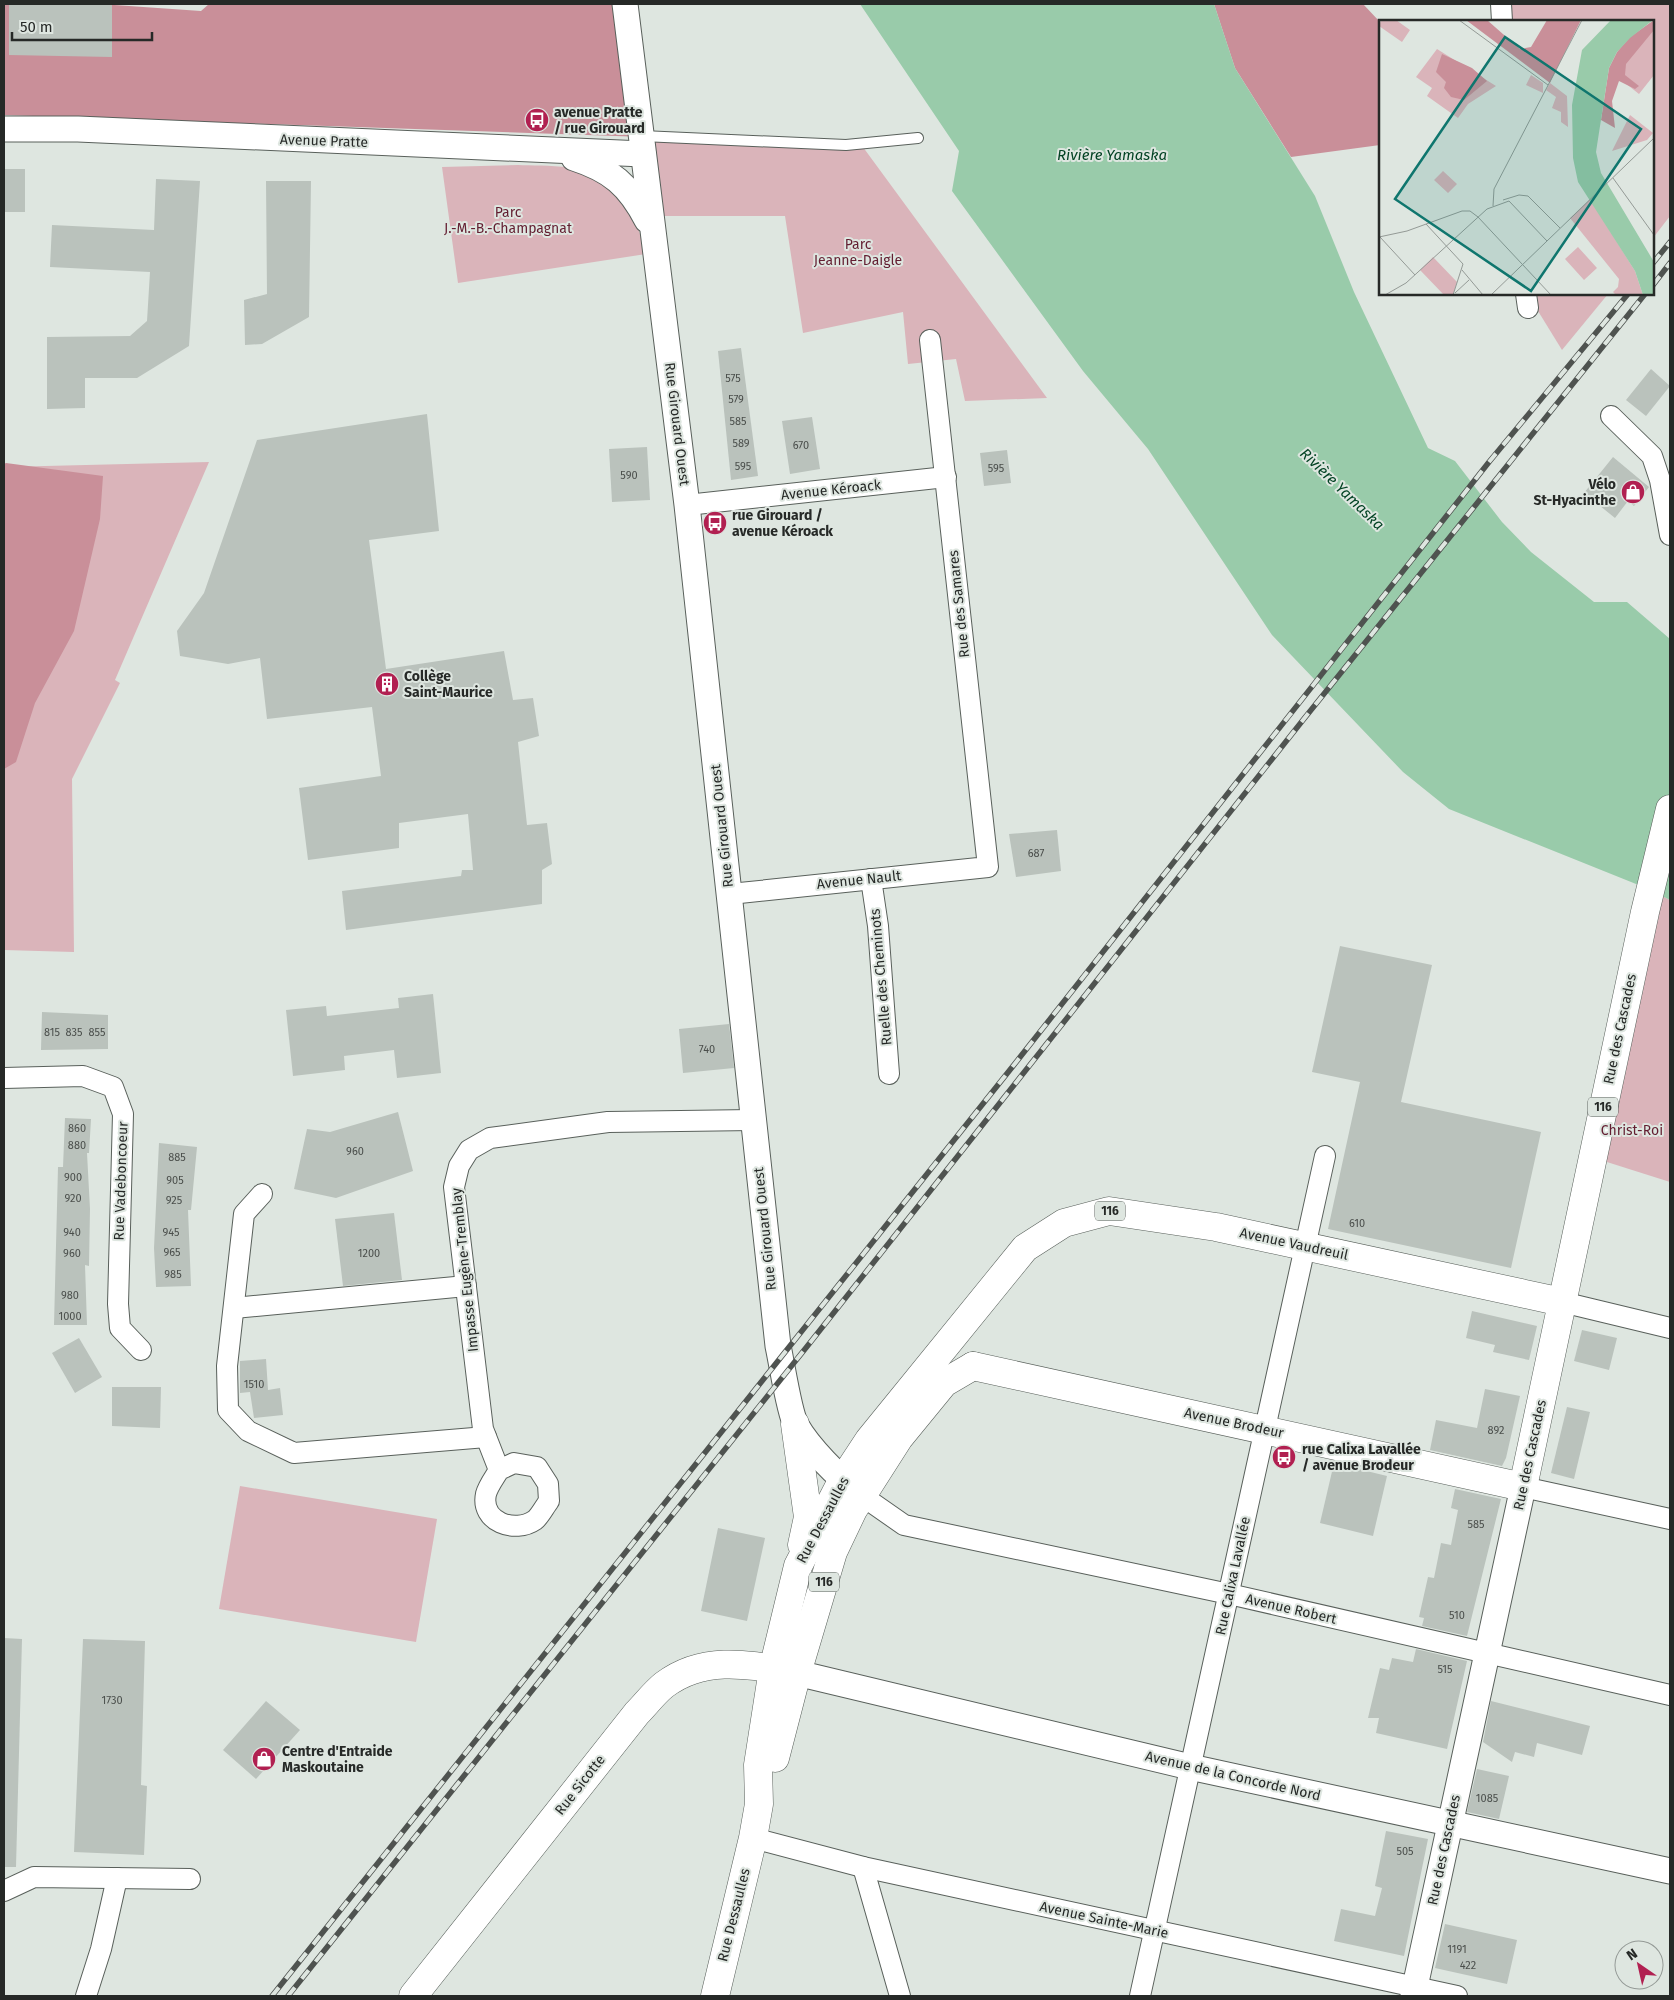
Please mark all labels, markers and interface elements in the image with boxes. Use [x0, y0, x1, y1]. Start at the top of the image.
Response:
scale bar [12, 10, 152, 42]
text: 50 m [20, 18, 53, 36]
inset map [1379, 20, 1654, 295]
place label: avenue Pratte / rue Girouard [554, 104, 645, 137]
bus stop icon: avenue Pratte / rue Girouard [524, 107, 550, 133]
street label: Avenue Pratte [280, 131, 368, 151]
water label: Rivière Yamaska [1057, 146, 1167, 164]
park label: Parc J.-M.-B.-Champagnat [444, 204, 573, 237]
park label: Parc Jeanne-Daigle [814, 236, 902, 269]
street label: Rue Girouard Ouest [661, 362, 693, 487]
house number: 575 [725, 372, 741, 385]
house number: 579 [728, 393, 744, 406]
house number: 585 [729, 415, 747, 428]
house number: 589 [732, 437, 750, 450]
house number: 670 [793, 439, 809, 452]
water label: Rivière Yamaska [1296, 444, 1388, 534]
house number: 595 [735, 460, 752, 473]
house number: 595 [988, 462, 1005, 475]
house number: 590 [620, 469, 638, 482]
street label: Avenue Kéroack [780, 476, 883, 504]
place label: Vélo St-Hyacinthe [1534, 476, 1616, 509]
shop icon: Vélo St-Hyacinthe [1620, 479, 1646, 505]
place label: rue Girouard / avenue Kéroack [732, 507, 833, 540]
bus stop icon: rue Girouard / avenue Kéroack [702, 510, 728, 536]
street label: Rue des Samares [945, 549, 973, 659]
place label: Collège Saint-Maurice [404, 668, 493, 701]
building icon: Collège Saint-Maurice [374, 671, 400, 697]
street label: Rue Girouard Ouest [707, 763, 737, 888]
house number: 687 [1028, 847, 1044, 860]
street label: Avenue Nault [816, 867, 903, 893]
street label: Ruelle des Cheminots [867, 907, 895, 1046]
street label: Rue des Cascades [1600, 972, 1640, 1086]
house number: 815 [44, 1026, 60, 1039]
house number: 835 [65, 1026, 83, 1039]
house number: 855 [88, 1026, 106, 1039]
house number: 740 [699, 1043, 715, 1056]
road number: 116 [1588, 1098, 1618, 1116]
street label: Rue Vadeboncoeur [110, 1121, 132, 1241]
house number: 860 [68, 1122, 86, 1135]
park label: Christ-Roi [1601, 1122, 1663, 1139]
house number: 880 [68, 1139, 86, 1152]
house number: 960 [346, 1145, 364, 1158]
house number: 885 [168, 1151, 186, 1164]
street label: Rue Girouard Ouest [750, 1166, 780, 1291]
house number: 900 [64, 1171, 82, 1184]
house number: 905 [166, 1174, 184, 1187]
street label: Impasse Eugène-Tremblay [448, 1187, 482, 1353]
house number: 920 [64, 1192, 82, 1205]
house number: 925 [166, 1194, 183, 1207]
road number: 116 [1095, 1202, 1125, 1220]
house number: 610 [1349, 1217, 1365, 1230]
street label: Avenue Vaudreuil [1238, 1224, 1350, 1264]
house number: 940 [63, 1226, 81, 1239]
house number: 945 [163, 1226, 180, 1239]
house number: 965 [163, 1246, 181, 1259]
house number: 960 [63, 1247, 81, 1260]
house number: 1200 [358, 1247, 380, 1260]
house number: 985 [164, 1268, 182, 1281]
house number: 980 [61, 1289, 79, 1302]
house number: 1000 [58, 1310, 82, 1323]
house number: 1510 [244, 1378, 264, 1391]
street label: Rue des Cascades [1510, 1398, 1550, 1512]
street label: Avenue Brodeur [1183, 1404, 1286, 1442]
house number: 892 [1488, 1424, 1504, 1437]
place label: rue Calixa Lavallée / avenue Brodeur [1302, 1441, 1421, 1474]
bus stop icon: rue Calixa Lavallée / avenue Brodeur [1271, 1444, 1297, 1470]
street label: Rue Dessaulles [793, 1473, 853, 1566]
street label: Rue Calixa Lavallée [1212, 1515, 1254, 1637]
house number: 585 [1467, 1518, 1485, 1531]
road number: 116 [809, 1572, 839, 1591]
street label: Avenue Robert [1244, 1590, 1339, 1628]
house number: 510 [1449, 1609, 1465, 1622]
house number: 515 [1437, 1663, 1453, 1676]
house number: 1730 [101, 1694, 123, 1707]
place label: Centre d'Entraide Maskoutaine [282, 1743, 393, 1776]
shop icon: Centre d'Entraide Maskoutaine [251, 1746, 277, 1772]
street label: Avenue de la Concorde Nord [1144, 1748, 1322, 1804]
street label: Rue Sicotte [551, 1752, 609, 1818]
house number: 1085 [1476, 1792, 1499, 1805]
street label: Rue des Cascades [1424, 1793, 1464, 1907]
house number: 505 [1396, 1845, 1414, 1858]
street label: Rue Dessaulles [714, 1866, 754, 1963]
street label: Avenue Sainte-Marie [1038, 1898, 1170, 1942]
north arrow [1614, 1940, 1664, 1990]
house number: 1191 [1447, 1943, 1467, 1956]
text: N [1623, 1945, 1641, 1964]
house number: 422 [1460, 1959, 1476, 1972]

